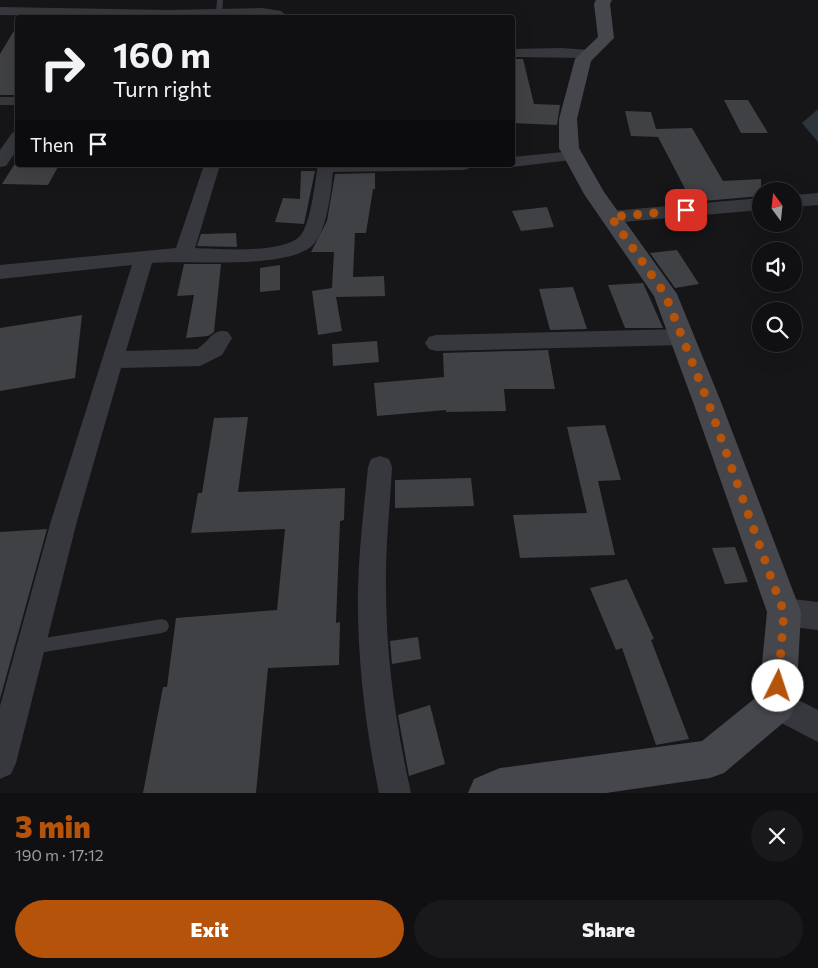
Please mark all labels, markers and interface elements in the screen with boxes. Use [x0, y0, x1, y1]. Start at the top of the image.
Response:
text: 160 m [113, 32, 211, 75]
icon: right [30, 35, 95, 100]
text: Turn right [113, 75, 211, 102]
icon: arrive [84, 130, 112, 158]
text: Then [30, 133, 74, 156]
north arrow [752, 182, 802, 232]
map controls [752, 182, 802, 352]
pin [665, 189, 707, 231]
icon: arrive [672, 196, 700, 224]
button: sound [752, 242, 802, 292]
button: search [752, 302, 802, 352]
position arrow [751, 659, 803, 711]
text: 3 min [15, 807, 91, 844]
button: close [751, 810, 803, 862]
text: 190 m · 17:12 [15, 845, 104, 864]
button: Exit [15, 900, 404, 958]
button: Share [414, 900, 803, 958]

